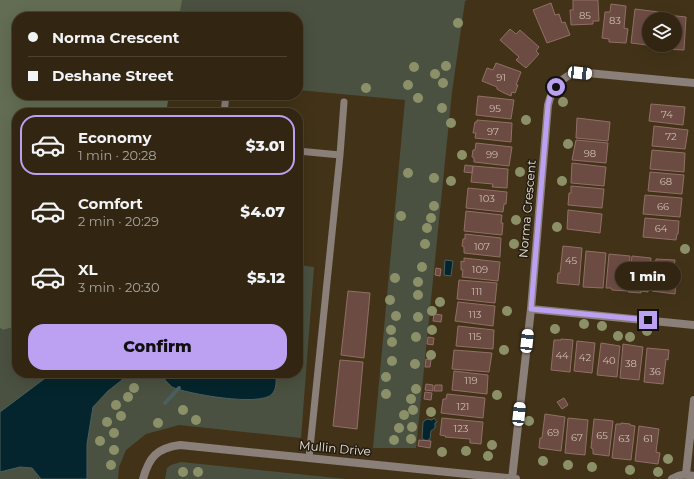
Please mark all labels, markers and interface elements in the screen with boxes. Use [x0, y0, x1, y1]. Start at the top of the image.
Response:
house number: 85 [579, 9, 591, 22]
map controls [642, 12, 682, 52]
button: layers [642, 12, 682, 52]
house number: 83 [609, 14, 621, 27]
text: Norma Crescent [52, 28, 179, 47]
text: Deshane Street [52, 66, 173, 85]
car [567, 66, 593, 80]
house number: 91 [496, 71, 506, 84]
route start [547, 78, 565, 96]
house number: 95 [489, 102, 501, 115]
house number: 74 [661, 108, 673, 121]
house number: 97 [487, 125, 499, 138]
icon: car [30, 127, 66, 163]
text: Economy [78, 128, 151, 147]
house number: 72 [665, 130, 677, 143]
text: $3.01 [246, 136, 285, 155]
text: 1 min · 20:28 [78, 147, 157, 163]
house number: 98 [584, 147, 596, 160]
house number: 99 [486, 148, 498, 161]
street label: Norma Crescent [515, 159, 539, 259]
house number: 68 [660, 175, 672, 188]
house number: 103 [479, 192, 495, 205]
icon: car [30, 193, 66, 229]
text: Comfort [78, 194, 143, 213]
house number: 66 [657, 200, 669, 213]
text: $4.07 [241, 202, 285, 221]
text: 2 min · 20:29 [78, 213, 159, 229]
house number: 64 [655, 222, 668, 235]
house number: 107 [474, 240, 490, 253]
house number: 45 [565, 254, 577, 267]
icon: car [30, 259, 66, 295]
text: XL [78, 260, 97, 279]
callout: 1 min [615, 262, 681, 290]
house number: 109 [472, 263, 488, 276]
text: $5.12 [247, 268, 285, 287]
text: 1 min [630, 268, 666, 284]
text: 3 min · 20:30 [78, 279, 160, 295]
house number: 111 [472, 285, 482, 298]
house number: 113 [469, 308, 482, 321]
route end [639, 311, 657, 329]
button: Confirm [28, 324, 287, 370]
car [520, 328, 534, 354]
house number: 115 [469, 330, 482, 343]
house number: 44 [555, 349, 569, 362]
house number: 42 [579, 351, 591, 364]
house number: 40 [602, 354, 616, 367]
house number: 38 [625, 357, 637, 370]
house number: 36 [649, 365, 661, 378]
house number: 119 [464, 374, 478, 387]
house number: 121 [457, 400, 469, 413]
car [512, 401, 526, 427]
house number: 123 [454, 422, 469, 435]
house number: 69 [547, 426, 559, 439]
house number: 65 [596, 429, 608, 442]
house number: 67 [571, 431, 583, 444]
house number: 63 [618, 432, 630, 445]
house number: 61 [643, 432, 653, 445]
street label: Mullin Drive [299, 437, 371, 459]

